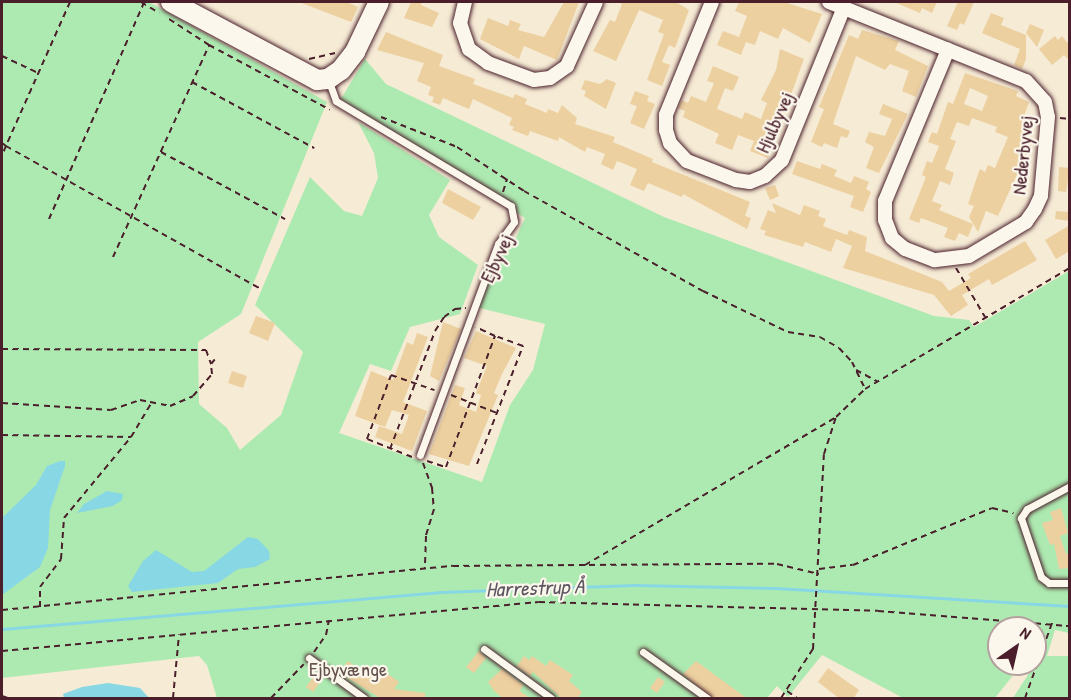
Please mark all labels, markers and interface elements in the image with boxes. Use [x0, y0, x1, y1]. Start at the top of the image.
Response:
street label: Hjulbyvej [750, 88, 798, 156]
street label: Nederbyvej [1006, 114, 1038, 196]
street label: Ejbyvej [474, 230, 518, 286]
water label: Harrestrup Å [485, 574, 585, 602]
north arrow [987, 616, 1047, 676]
text: N [1016, 621, 1036, 644]
park label: Ejbyvænge [309, 656, 387, 680]

